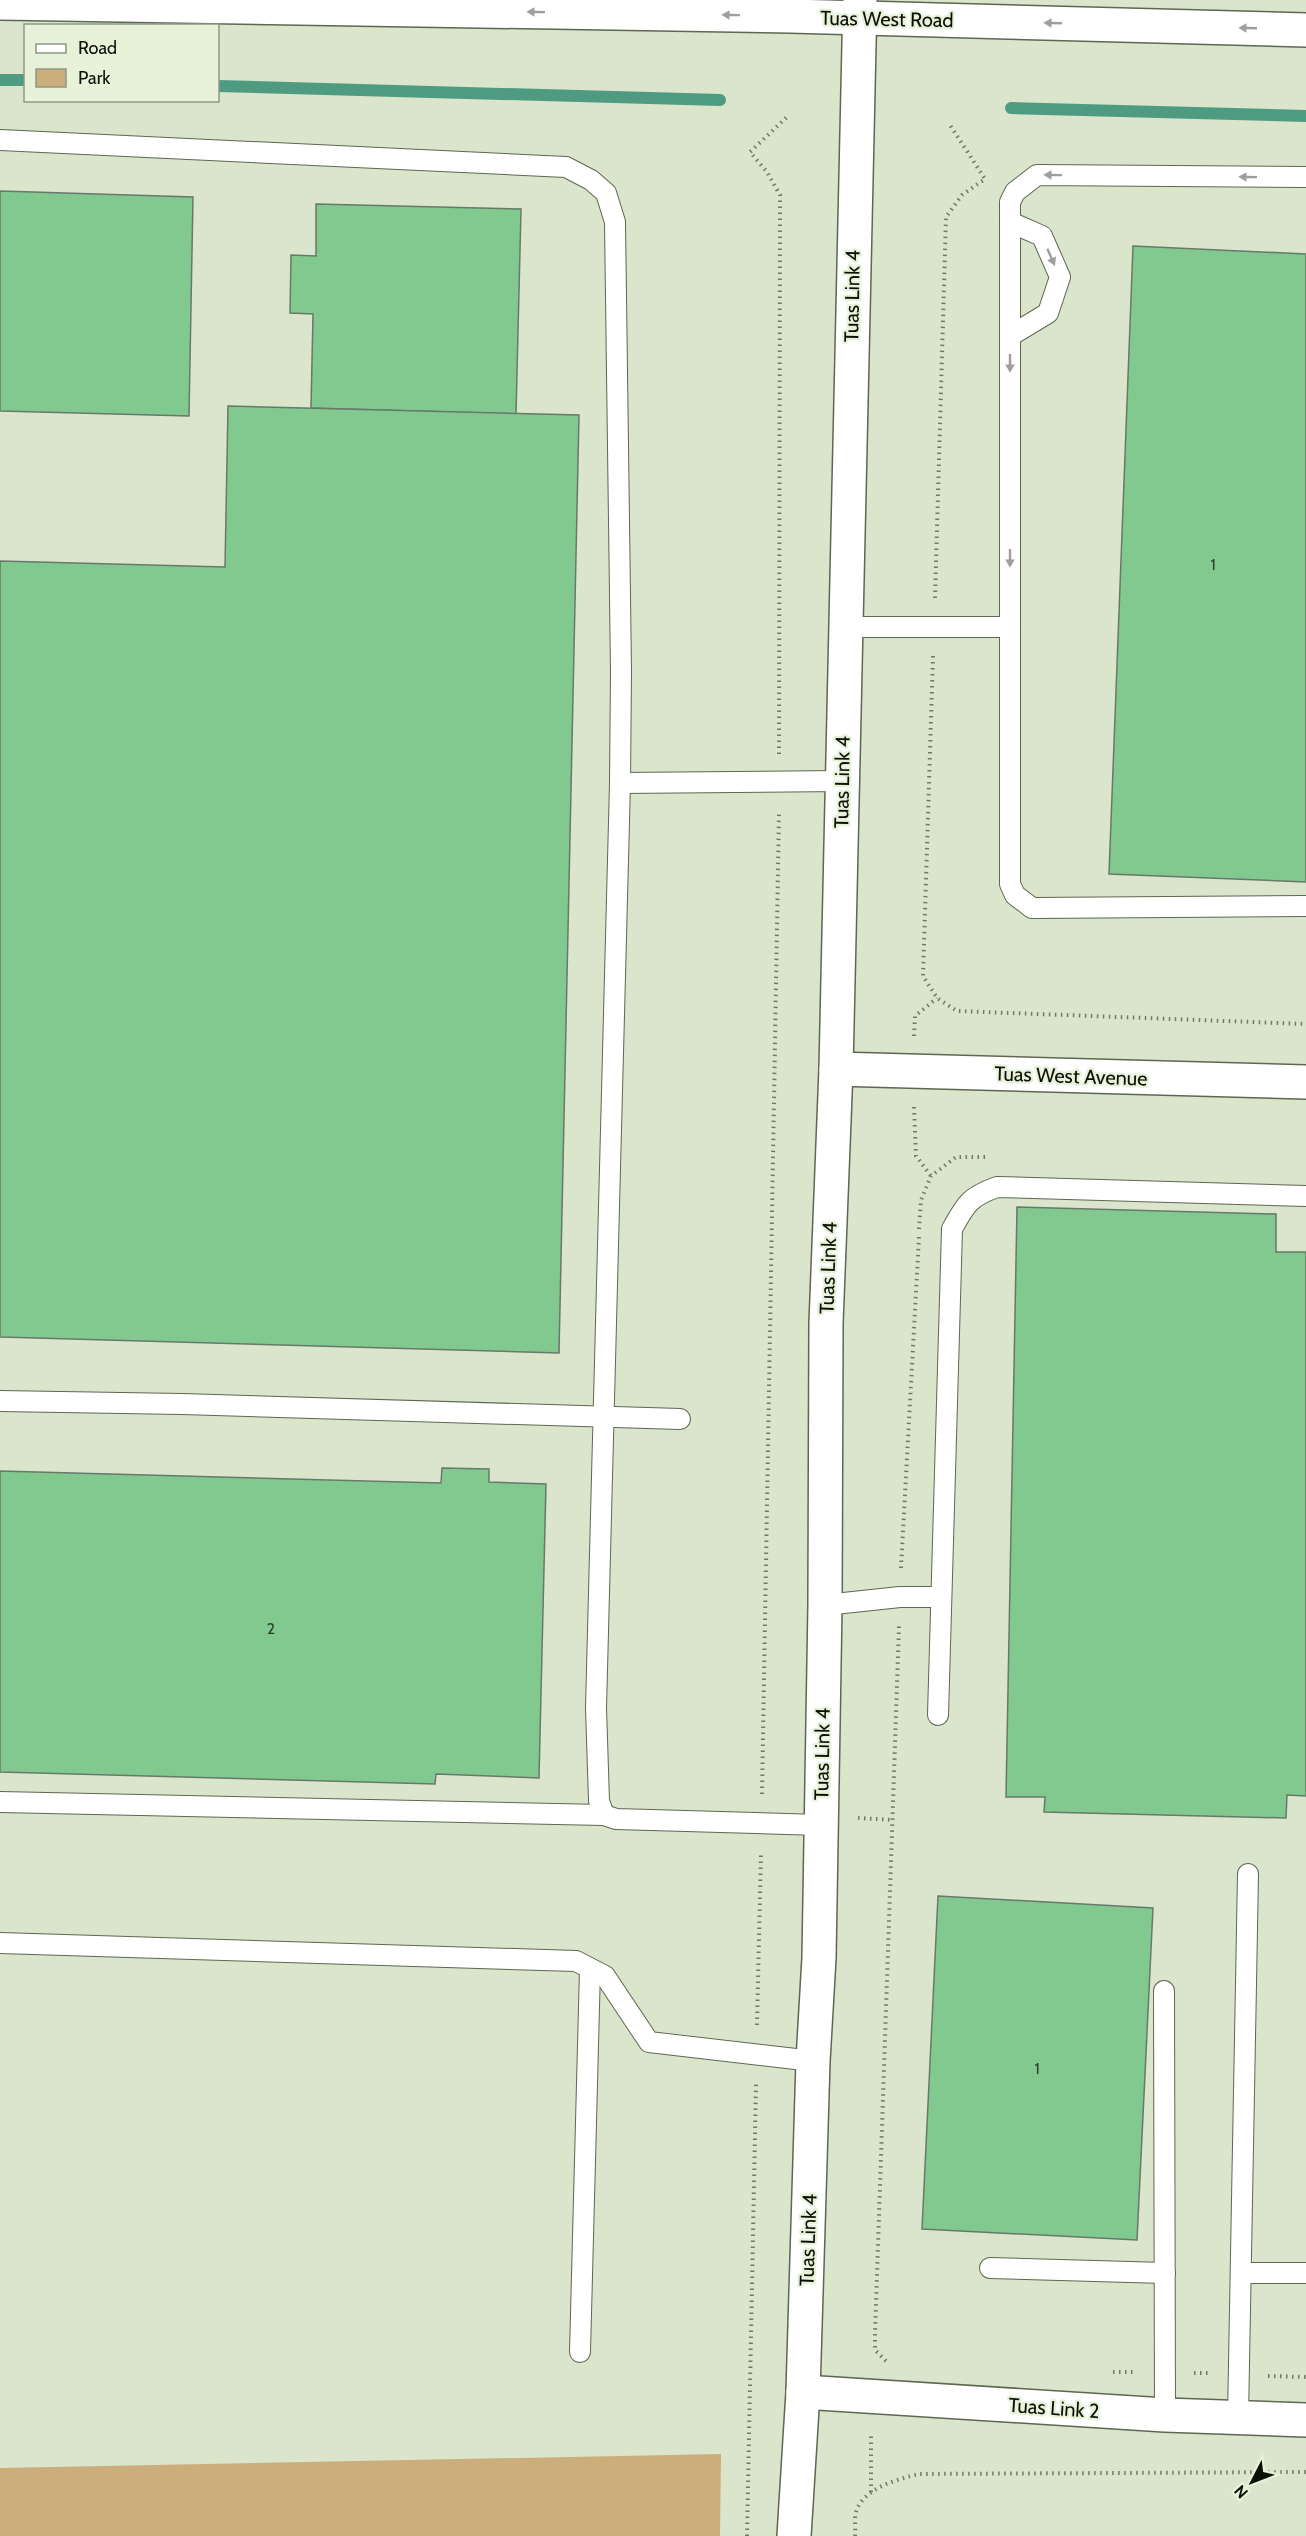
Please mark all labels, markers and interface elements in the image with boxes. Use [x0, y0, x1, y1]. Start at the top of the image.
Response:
street label: Tuas West Road [820, 6, 954, 32]
one-way arrow [527, 7, 546, 17]
one-way arrow [722, 11, 741, 20]
one-way arrow [1043, 18, 1062, 28]
legend [24, 24, 219, 102]
one-way arrow [1238, 24, 1257, 33]
text: Road [78, 37, 117, 59]
text: Park [78, 67, 111, 89]
one-way arrow [1043, 170, 1062, 180]
one-way arrow [1238, 172, 1257, 182]
street label: Tuas Link 4 [839, 249, 865, 342]
one-way arrow [1047, 249, 1056, 266]
one-way arrow [1005, 353, 1015, 372]
one-way arrow [1005, 548, 1015, 567]
house number: 1 [1210, 555, 1216, 574]
street label: Tuas Link 4 [829, 735, 855, 828]
street label: Tuas West Avenue [994, 1061, 1148, 1091]
street label: Tuas Link 4 [814, 1221, 842, 1315]
house number: 2 [267, 1619, 275, 1638]
street label: Tuas Link 4 [809, 1707, 835, 1800]
house number: 1 [1034, 2059, 1040, 2078]
street label: Tuas Link 4 [794, 2193, 822, 2287]
street label: Tuas Link 2 [1008, 2393, 1100, 2423]
north arrow [1222, 2452, 1282, 2512]
text: N [1230, 2481, 1252, 2502]

